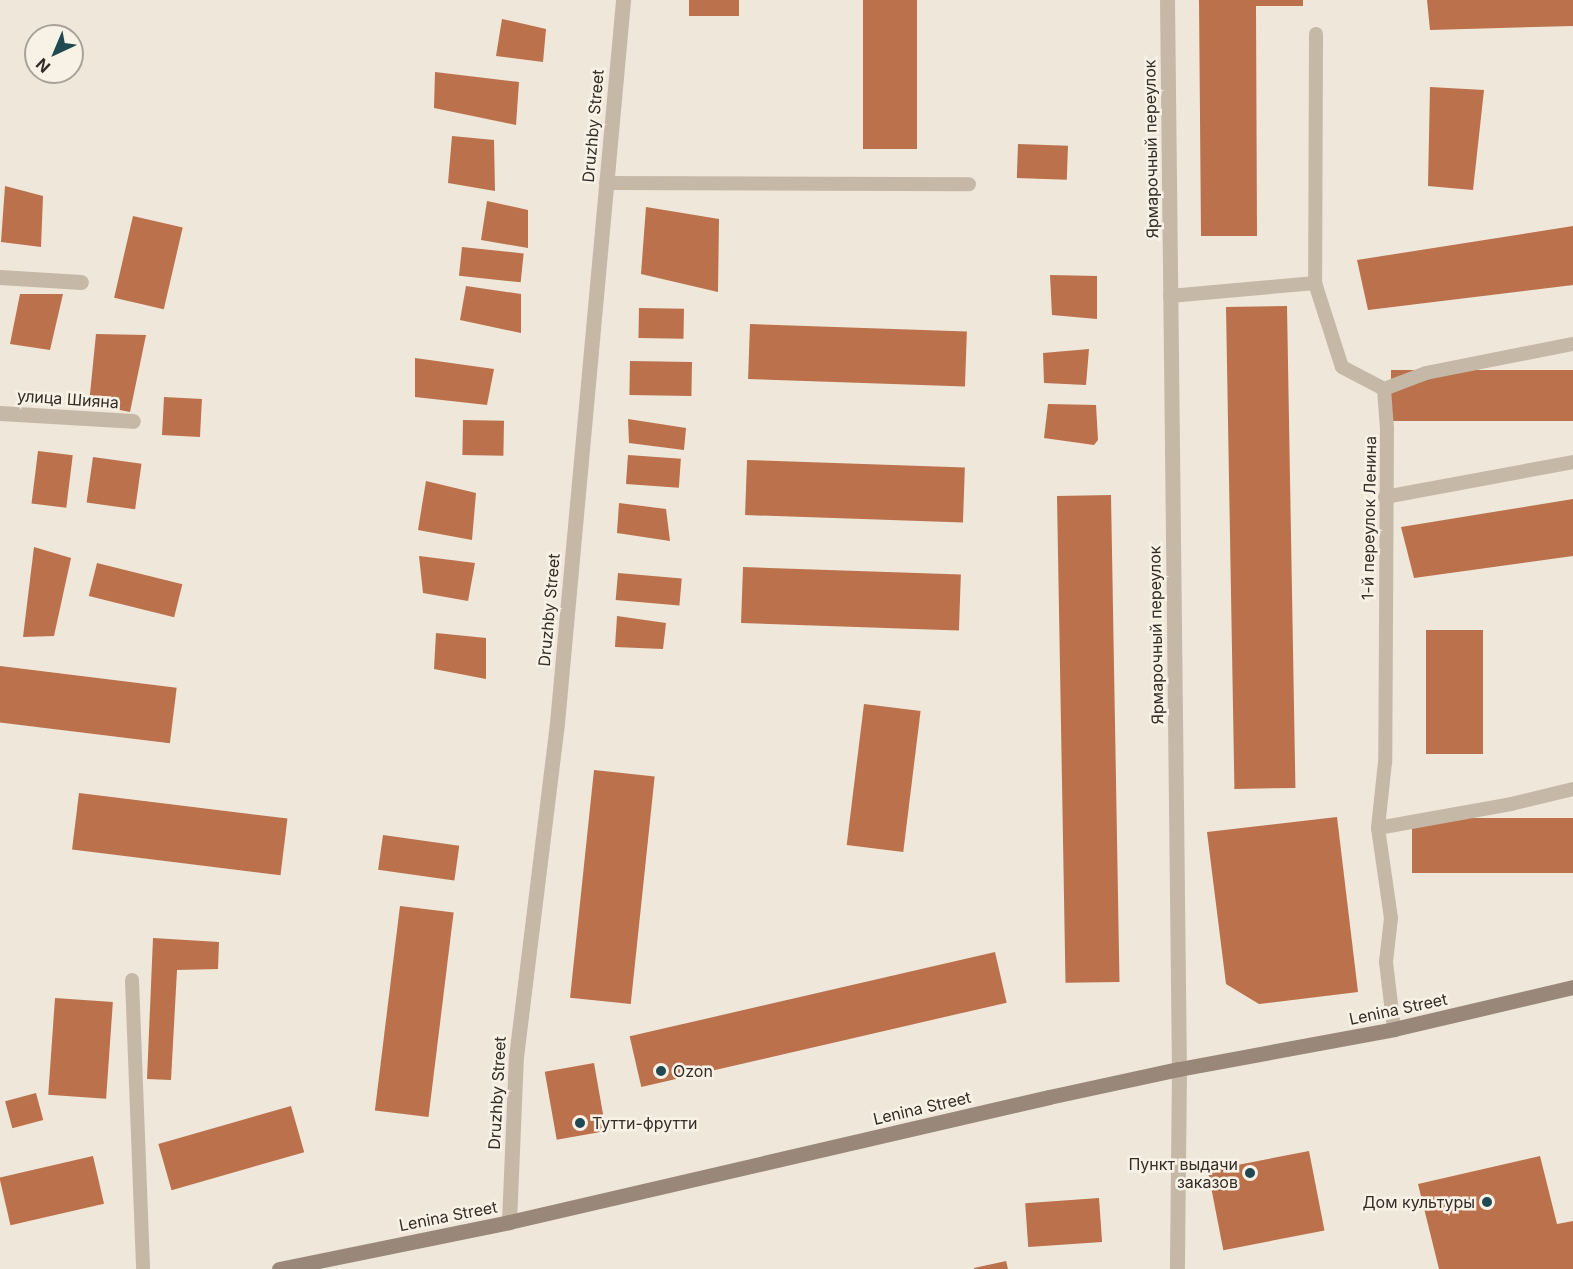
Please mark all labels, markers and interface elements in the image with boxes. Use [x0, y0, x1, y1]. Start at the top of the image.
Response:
north arrow [24, 24, 84, 84]
text: N [32, 54, 54, 77]
street label: Ярмарочный переулок [1140, 60, 1162, 238]
street label: Druzhby Street [578, 69, 608, 183]
street label: улица Шияна [16, 386, 120, 412]
street label: 1-й переулок Ленина [1358, 436, 1380, 600]
street label: Ярмарочный переулок [1145, 546, 1167, 724]
street label: Druzhby Street [534, 553, 564, 667]
street label: Lenina Street [1347, 989, 1449, 1029]
street label: Druzhby Street [484, 1036, 510, 1150]
place label: Ozon [673, 1061, 713, 1081]
marker: Ozon [654, 1064, 668, 1078]
street label: Lenina Street [871, 1087, 973, 1129]
place label: Тутти-фрутти [592, 1113, 697, 1133]
marker: Тутти-фрутти [573, 1116, 587, 1130]
place label: Пункт выдачи заказов [1128, 1154, 1238, 1192]
marker: Пункт выдачи заказов [1243, 1166, 1257, 1180]
place label: Дом культуры [1362, 1192, 1475, 1212]
marker: Дом культуры [1480, 1195, 1494, 1209]
street label: Lenina Street [397, 1197, 499, 1235]

